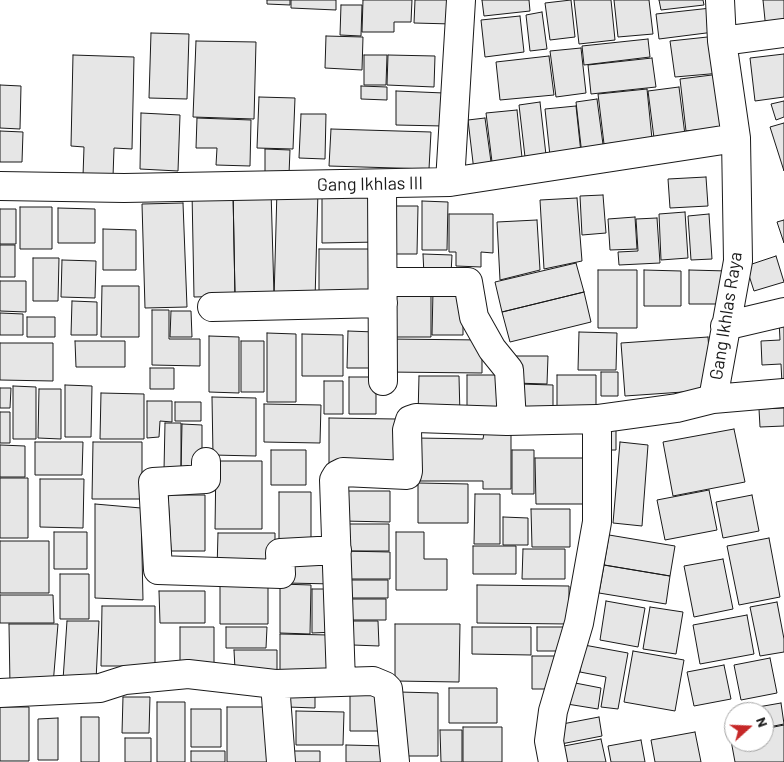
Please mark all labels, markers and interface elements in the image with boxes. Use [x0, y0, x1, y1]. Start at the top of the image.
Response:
street label: Gang Ikhlas III [317, 172, 423, 196]
street label: Gang Ikhlas Raya [705, 250, 747, 382]
north arrow [724, 702, 774, 752]
text: N [753, 715, 772, 729]

